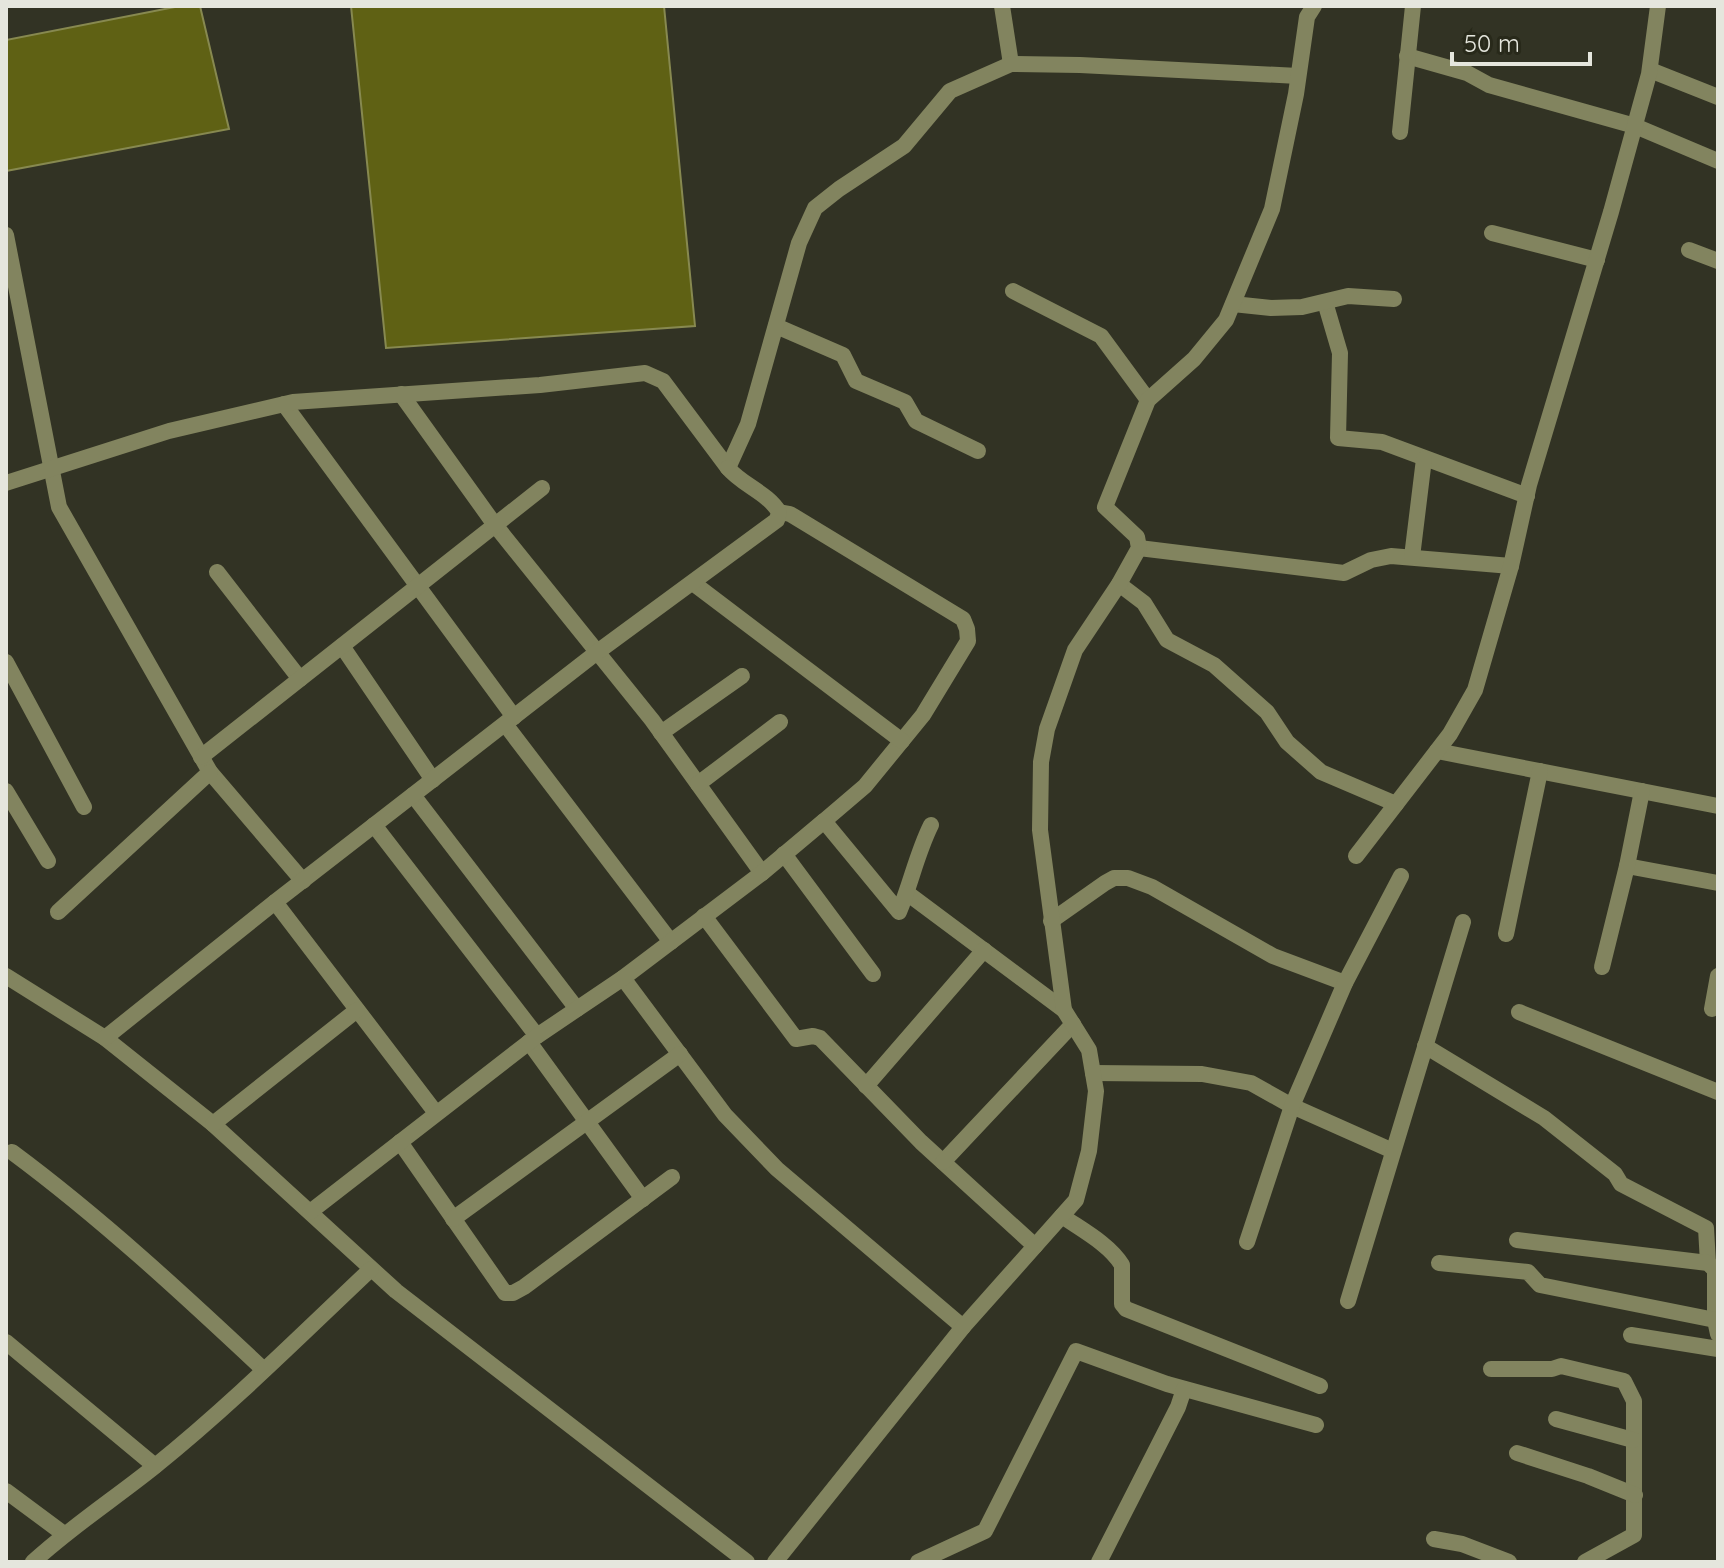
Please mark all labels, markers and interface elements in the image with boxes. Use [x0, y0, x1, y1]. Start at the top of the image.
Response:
scale bar [1452, 16, 1590, 66]
text: 50 m [1464, 28, 1520, 58]

